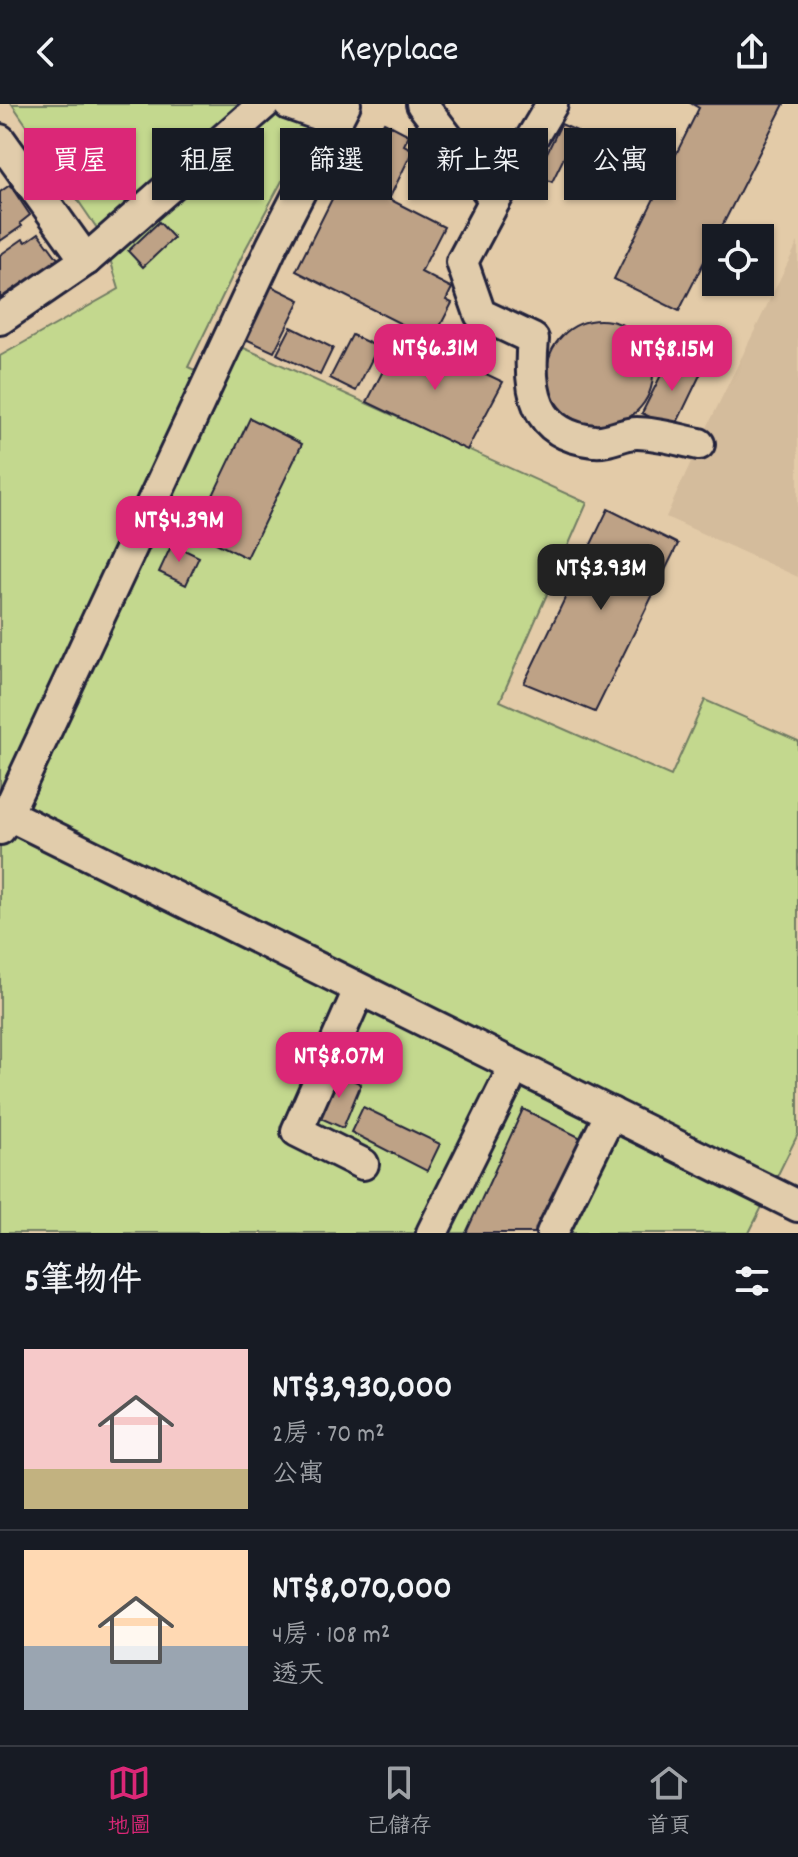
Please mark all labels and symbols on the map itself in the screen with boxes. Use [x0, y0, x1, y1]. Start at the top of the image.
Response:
pin: NT$6.31M [352, 324, 518, 392]
pin: NT$8.15M [589, 325, 755, 393]
pin: NT$4.39M [96, 496, 262, 564]
pin: NT$3.93M [518, 544, 684, 612]
pin: NT$8.07M [256, 1032, 422, 1100]

